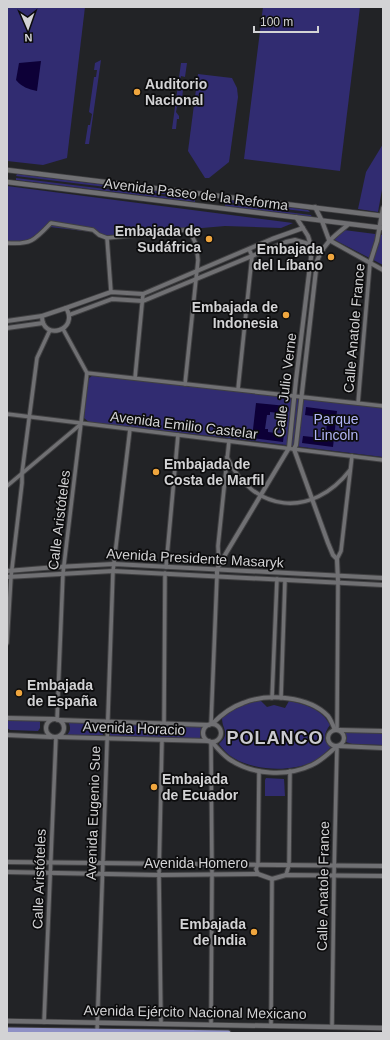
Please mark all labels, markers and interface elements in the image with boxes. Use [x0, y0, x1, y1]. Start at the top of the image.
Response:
north arrow [8, 8, 48, 48]
scale bar [254, 8, 318, 34]
text: 100 m [260, 15, 293, 29]
text: N [24, 32, 33, 44]
place label: Auditorio Nacional [145, 76, 207, 108]
marker: Auditorio Nacional [132, 87, 142, 97]
street label: Avenida Paseo de la Reforma [103, 175, 289, 213]
place label: Embajada de Sudáfrica [115, 223, 201, 255]
marker: Embajada de Sudáfrica [204, 234, 214, 244]
place label: Embajada del Líbano [253, 241, 323, 273]
marker: Embajada del Líbano [326, 252, 336, 262]
street label: Calle Anatole France [340, 262, 368, 393]
place label: Embajada de Indonesia [192, 299, 278, 331]
marker: Embajada de Indonesia [281, 310, 291, 320]
street label: Calle Julio Verne [271, 332, 299, 438]
street label: Avenida Emilio Castelar [109, 408, 259, 442]
park label: Parque Lincoln [313, 411, 359, 443]
place label: Embajada de Costa de Marfil [164, 456, 264, 488]
marker: Embajada de Costa de Marfil [151, 467, 161, 477]
street label: Calle Aristóteles [45, 469, 73, 571]
street label: Avenida Presidente Masaryk [106, 545, 285, 571]
place label: Embajada de España [27, 677, 97, 709]
marker: Embajada de España [14, 688, 24, 698]
street label: Avenida Horacio [83, 718, 186, 738]
district label: POLANCO [227, 728, 324, 748]
street label: Avenida Eugenio Sue [83, 745, 103, 880]
place label: Embajada de Ecuador [162, 771, 239, 803]
marker: Embajada de Ecuador [149, 782, 159, 792]
street label: Calle Anatole France [314, 821, 332, 951]
street label: Calle Aristóteles [29, 829, 49, 929]
street label: Avenida Homero [144, 855, 248, 871]
place label: Embajada de India [180, 916, 246, 948]
marker: Embajada de India [249, 927, 259, 937]
street label: Avenida Ejército Nacional Mexicano [83, 1002, 307, 1022]

